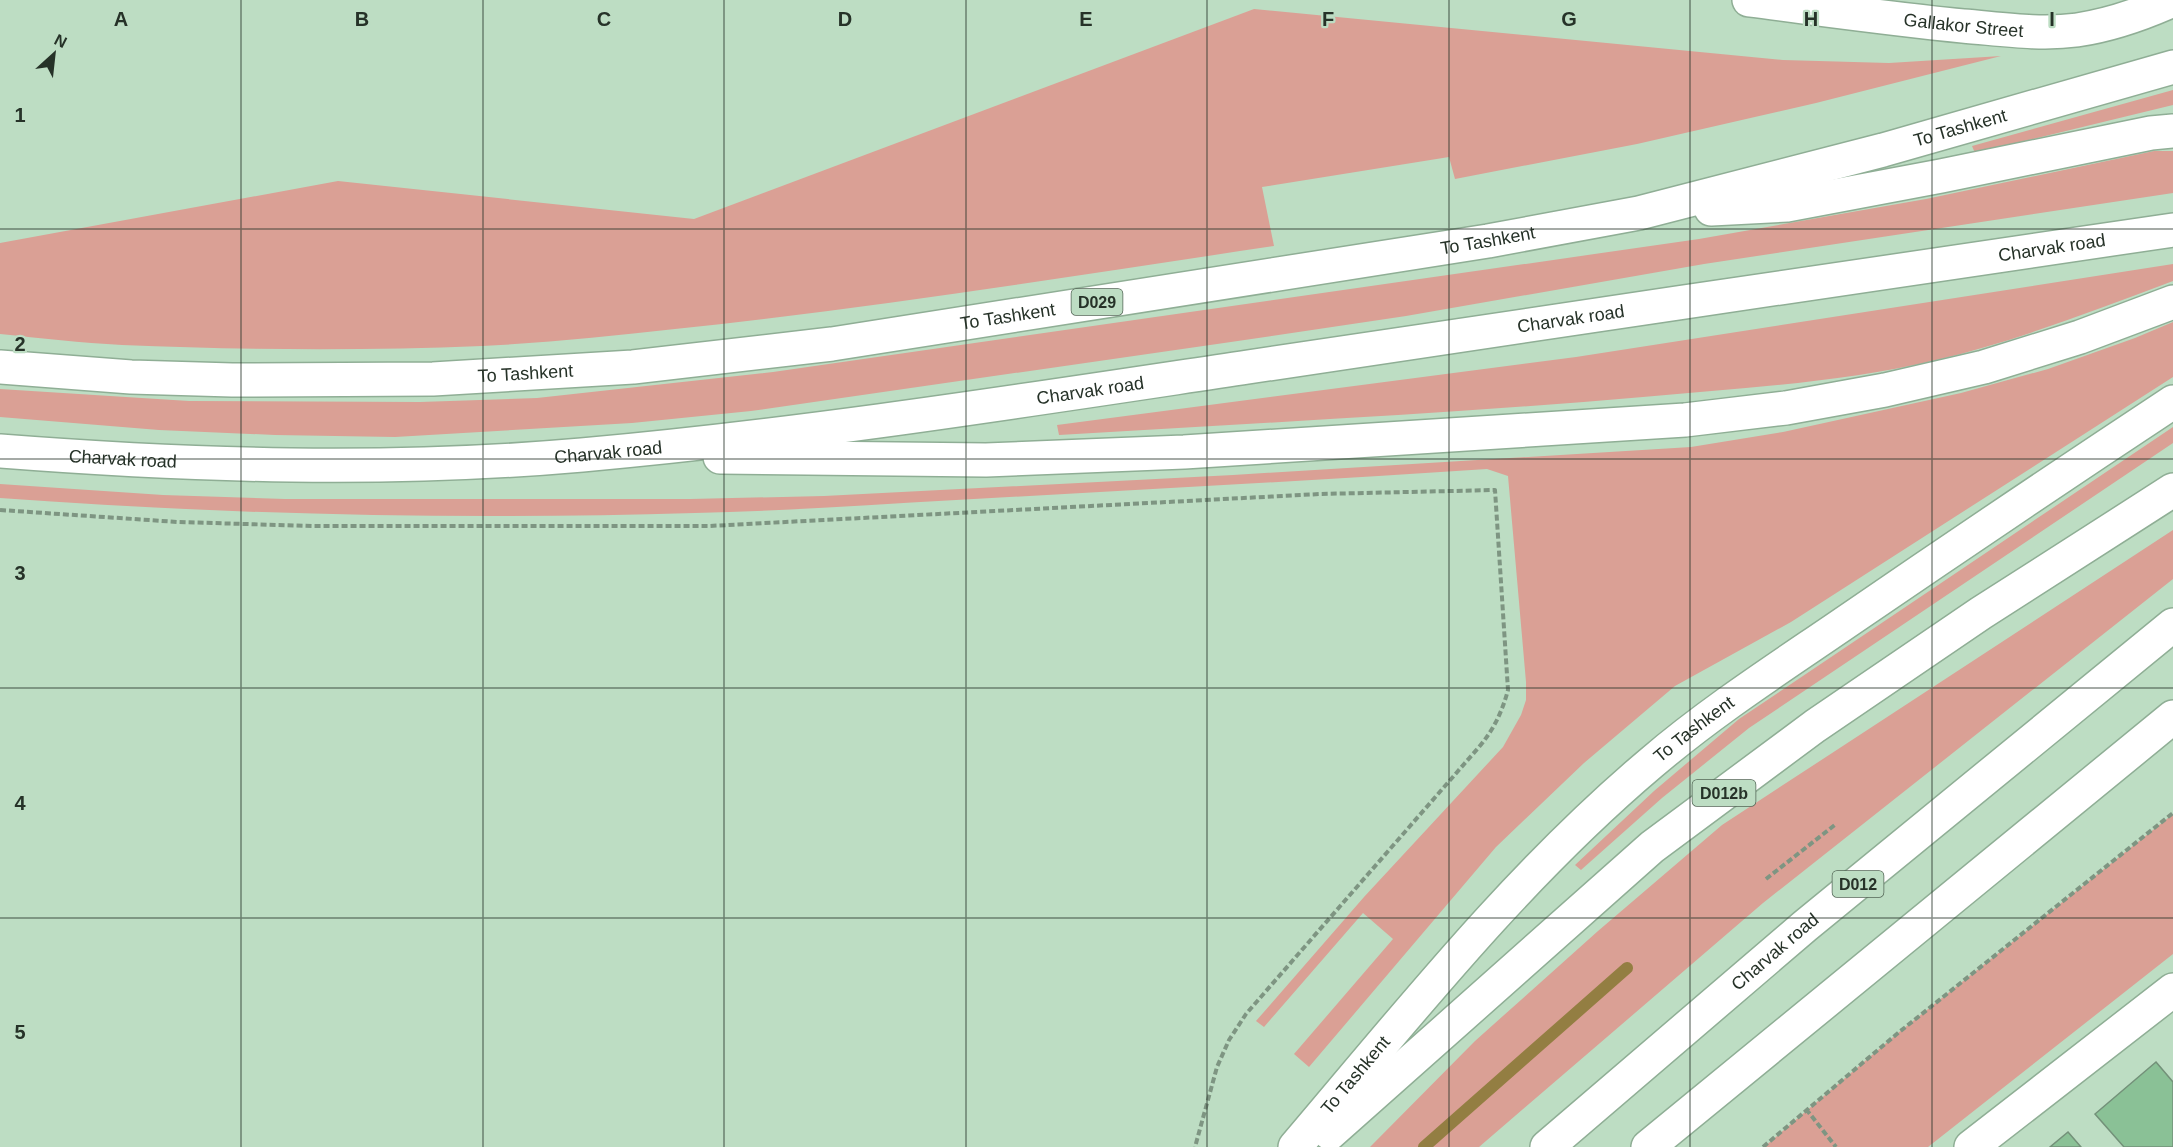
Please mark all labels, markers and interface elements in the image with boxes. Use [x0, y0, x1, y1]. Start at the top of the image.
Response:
text: A [114, 8, 128, 30]
text: B [355, 8, 369, 30]
text: C [597, 8, 611, 30]
text: D [838, 8, 852, 30]
text: E [1079, 8, 1093, 30]
text: F [1322, 8, 1334, 30]
text: G [1561, 8, 1577, 30]
text: H [1804, 8, 1818, 30]
text: I [2049, 8, 2055, 30]
street label: Gallakor Street [1903, 10, 2024, 41]
north arrow [24, 24, 84, 84]
text: N [52, 31, 70, 51]
text: 1 [14, 104, 26, 126]
street label: To Tashkent [1911, 105, 2009, 151]
street label: To Tashkent [1439, 222, 1537, 258]
street label: Charvak road [1997, 230, 2107, 266]
road number: D029 [1072, 289, 1122, 315]
street label: To Tashkent [959, 299, 1057, 334]
street label: Charvak road [1516, 301, 1626, 337]
text: 2 [14, 333, 26, 355]
street label: To Tashkent [477, 361, 574, 386]
street label: Charvak road [1035, 373, 1145, 408]
street label: Charvak road [554, 437, 663, 467]
street label: Charvak road [68, 446, 177, 472]
text: 3 [14, 562, 26, 584]
street label: To Tashkent [1650, 692, 1738, 766]
road number: D012b [1692, 780, 1756, 806]
text: 4 [14, 792, 26, 814]
road number: D012 [1832, 871, 1884, 897]
street label: Charvak road [1727, 909, 1822, 995]
text: 5 [14, 1021, 26, 1043]
street label: To Tashkent [1317, 1032, 1394, 1118]

